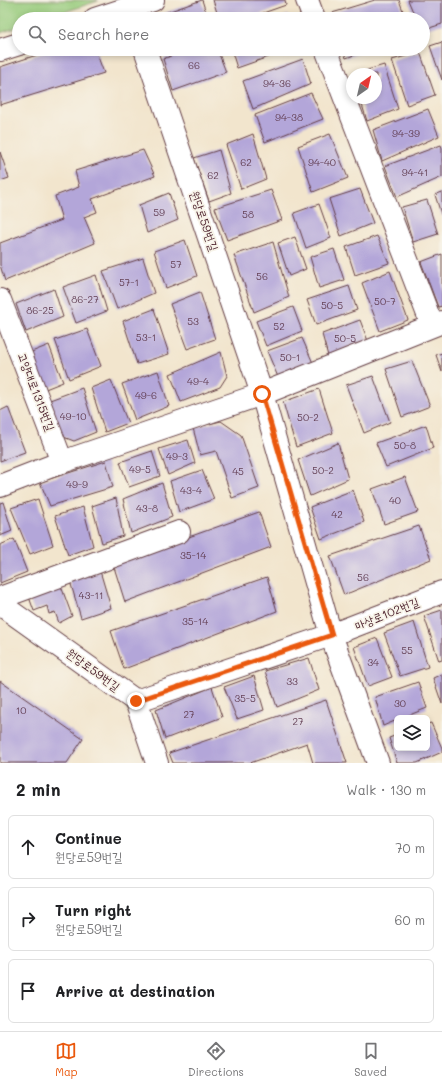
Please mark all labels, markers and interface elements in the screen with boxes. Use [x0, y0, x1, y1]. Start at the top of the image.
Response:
search box [12, 12, 430, 56]
icon: search [26, 23, 48, 45]
text: Search here [58, 24, 149, 44]
house number: 66 [188, 58, 200, 72]
north arrow [346, 68, 382, 104]
house number: 94-36 [263, 76, 291, 90]
house number: 94-38 [275, 110, 303, 124]
house number: 94-39 [392, 126, 420, 140]
house number: 62 [240, 155, 252, 169]
house number: 94-40 [308, 155, 336, 169]
house number: 94-41 [402, 165, 428, 179]
house number: 62 [207, 168, 219, 182]
street label: 원당로59번길 [187, 189, 223, 253]
house number: 59 [153, 205, 165, 219]
house number: 58 [242, 207, 254, 221]
house number: 57 [170, 257, 182, 271]
house number: 56 [256, 269, 268, 283]
house number: 57-1 [119, 275, 139, 289]
house number: 86-27 [71, 292, 99, 306]
house number: 50-7 [374, 294, 396, 308]
house number: 50-5 [321, 298, 343, 312]
house number: 86-25 [26, 303, 54, 317]
house number: 53 [187, 314, 199, 328]
house number: 52 [273, 319, 285, 333]
house number: 53-1 [136, 330, 156, 344]
house number: 50-5 [334, 331, 356, 345]
street label: 고양대로1315번길 [15, 350, 59, 433]
house number: 50-1 [280, 350, 300, 364]
house number: 49-4 [187, 374, 209, 388]
route start [253, 385, 271, 403]
house number: 49-6 [135, 388, 157, 402]
house number: 49-10 [60, 409, 86, 423]
house number: 50-2 [297, 410, 319, 424]
house number: 50-8 [394, 438, 416, 452]
house number: 49-3 [166, 449, 188, 463]
house number: 49-5 [129, 462, 151, 476]
house number: 50-2 [312, 463, 334, 477]
house number: 45 [232, 464, 244, 478]
house number: 49-9 [66, 477, 88, 491]
house number: 43-4 [180, 483, 202, 497]
house number: 40 [389, 493, 401, 507]
house number: 43-8 [136, 501, 158, 515]
house number: 42 [331, 507, 343, 521]
house number: 35-14 [180, 548, 206, 562]
house number: 56 [357, 570, 369, 584]
house number: 43-11 [79, 588, 103, 602]
street label: 마상로102번길 [352, 593, 421, 633]
house number: 35-14 [182, 614, 208, 628]
house number: 55 [401, 643, 413, 657]
street label: 원당로59번길 [64, 644, 124, 694]
house number: 34 [367, 655, 379, 669]
house number: 33 [286, 674, 298, 688]
house number: 35-5 [234, 691, 256, 705]
route end [127, 692, 145, 710]
house number: 30 [394, 696, 406, 710]
house number: 10 [16, 703, 26, 717]
house number: 27 [183, 707, 195, 721]
house number: 27 [292, 714, 304, 728]
map controls [394, 715, 430, 751]
button: layers [394, 715, 430, 751]
text: 2 min [16, 778, 61, 800]
text: Walk · 130 m [346, 781, 426, 798]
text: Continue [55, 828, 122, 848]
icon: ahead [17, 836, 39, 858]
text: 70 m [395, 839, 425, 856]
text: 원당로59번길 [55, 848, 123, 865]
text: Turn right [55, 900, 132, 920]
icon: right [17, 908, 39, 930]
text: 60 m [395, 911, 425, 928]
text: 원당로59번길 [55, 920, 123, 937]
icon: arrive [17, 980, 39, 1002]
text: Arrive at destination [55, 981, 215, 1001]
tab: Map [55, 1040, 78, 1079]
tab: Directions [188, 1040, 244, 1079]
tab: Saved [354, 1040, 387, 1079]

